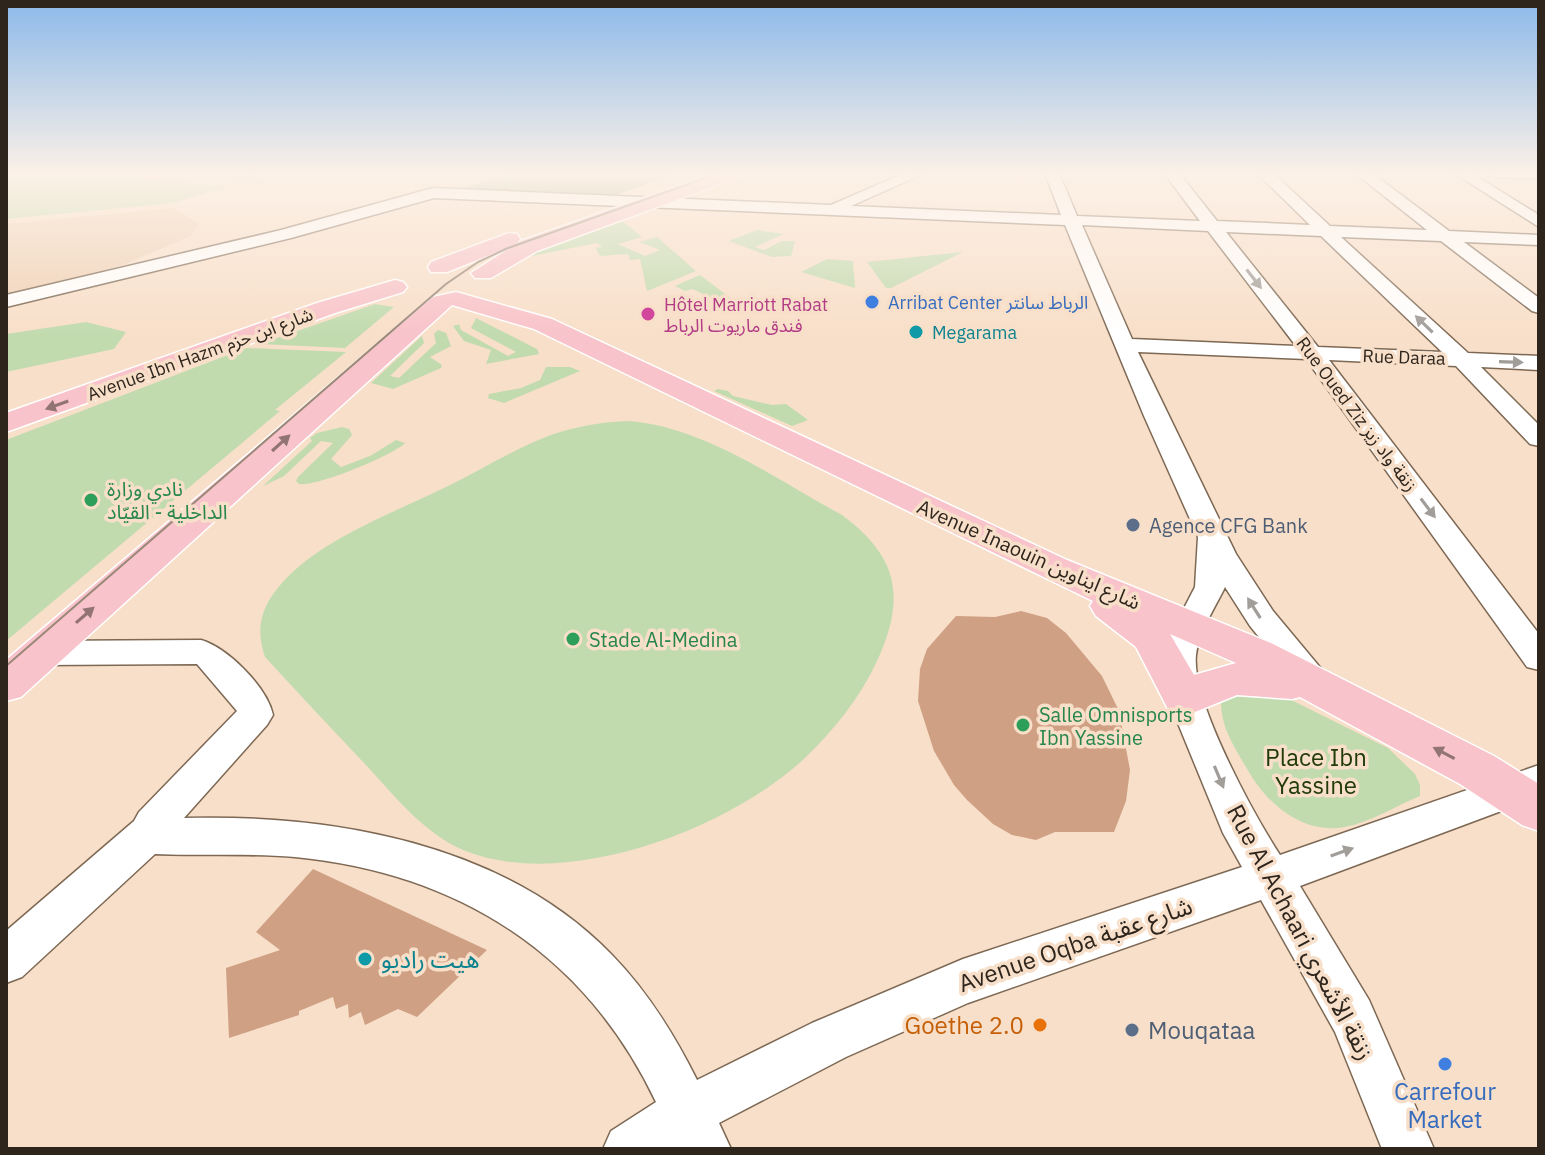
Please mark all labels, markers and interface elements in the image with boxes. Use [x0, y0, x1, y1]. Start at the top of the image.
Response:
one-way arrow [1245, 269, 1261, 289]
place label: Arribat Center الرباط سانتر [888, 291, 1088, 314]
place label: Hôtel Marriott Rabat فندق ماريوت الرباط [664, 293, 828, 337]
marker: Arribat Center الرباط سانتر [863, 293, 881, 311]
street label: Avenue Ibn Hazm شارع ابن حزم [84, 302, 317, 408]
marker: Hôtel Marriott Rabat فندق ماريوت الرباط [639, 305, 657, 323]
one-way arrow [1415, 315, 1434, 333]
place label: Megarama [932, 321, 1017, 344]
marker: Megarama [907, 323, 925, 341]
street label: Rue Oued Ziz زنقة واد زيز [1291, 332, 1423, 496]
street label: Rue Daraa [1362, 344, 1446, 370]
one-way arrow [1499, 355, 1524, 368]
one-way arrow [45, 400, 69, 412]
one-way arrow [270, 435, 290, 452]
place label: نادي وزارة الداخلية - القيّاد [107, 475, 227, 525]
marker: نادي وزارة الداخلية - القيّاد [82, 491, 100, 509]
street label: Avenue Inaouin شارع ايناوين [912, 492, 1145, 617]
one-way arrow [1419, 498, 1435, 519]
place label: Agence CFG Bank [1149, 512, 1308, 539]
marker: Agence CFG Bank [1124, 516, 1142, 534]
one-way arrow [1247, 597, 1261, 619]
one-way arrow [75, 607, 95, 624]
place label: Stade Al-Medina [589, 626, 738, 653]
marker: Stade Al-Medina [564, 630, 582, 648]
place label: Salle Omnisports Ibn Yassine [1039, 701, 1192, 751]
marker: Salle Omnisports Ibn Yassine [1014, 716, 1032, 734]
park label: Place Ibn Yassine [1265, 741, 1367, 801]
one-way arrow [1432, 746, 1455, 759]
one-way arrow [1213, 765, 1226, 789]
street label: Rue Al Achaari زنقة الأشعري [1217, 799, 1382, 1067]
one-way arrow [1330, 846, 1354, 858]
street label: Avenue Oqba شارع عقبة [954, 889, 1197, 1001]
place label: هيت راديو [381, 943, 480, 975]
marker: هيت راديو [356, 950, 374, 968]
place label: Goethe 2.0 [904, 1009, 1024, 1041]
place label: Mouqataa [1148, 1014, 1256, 1046]
marker: Goethe 2.0 [1031, 1016, 1049, 1034]
marker: Mouqataa [1123, 1021, 1141, 1039]
marker: Carrefour Market [1436, 1055, 1454, 1073]
place label: Carrefour Market [1394, 1075, 1496, 1135]

